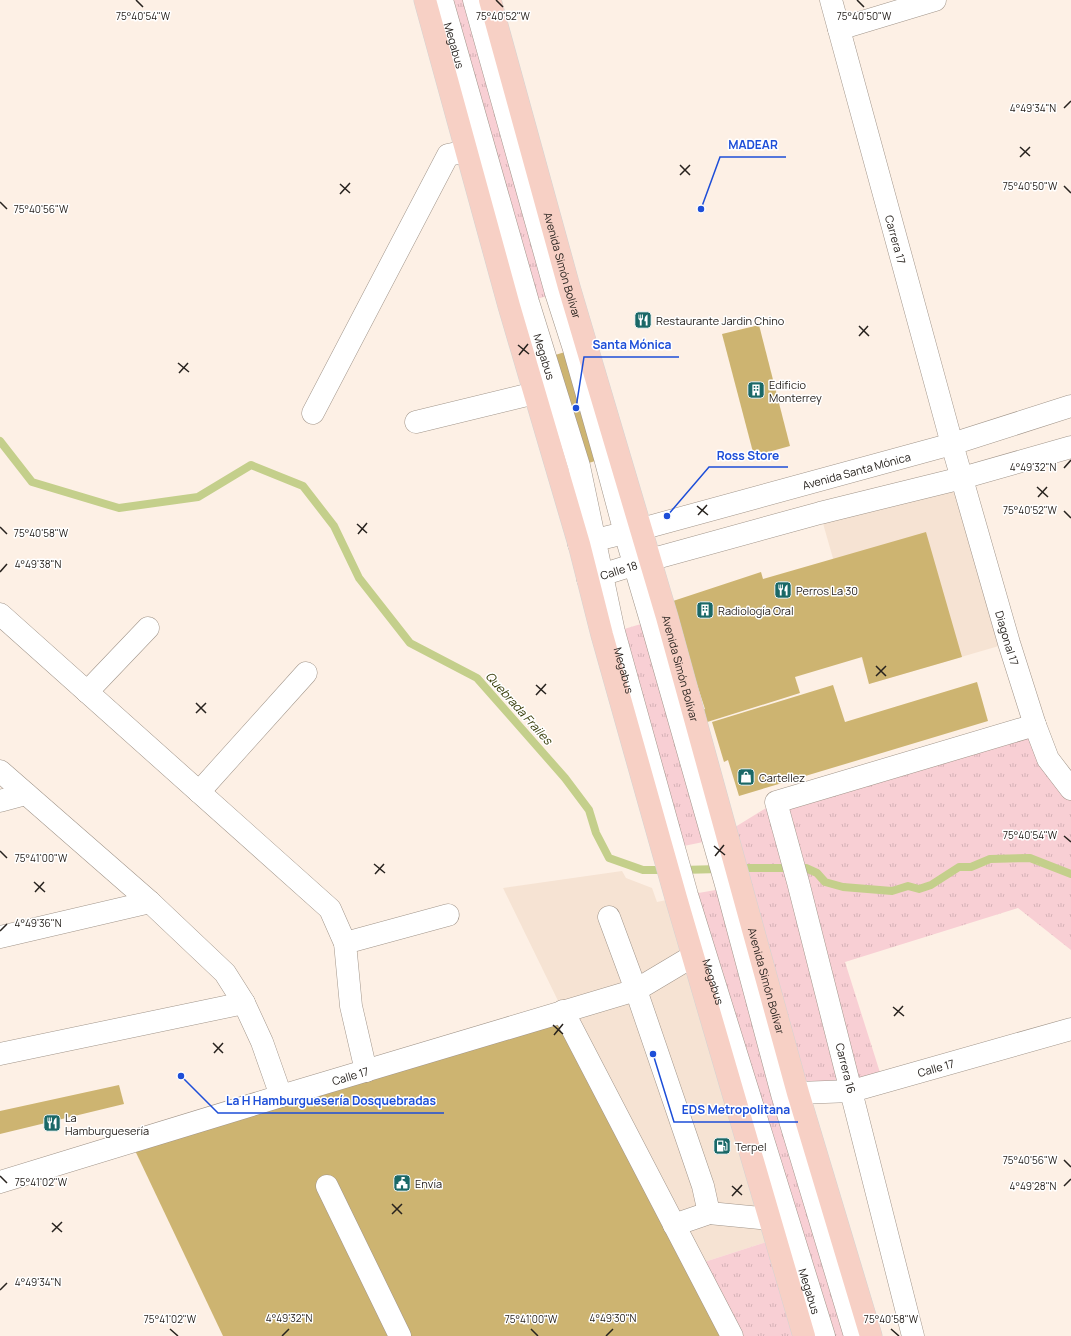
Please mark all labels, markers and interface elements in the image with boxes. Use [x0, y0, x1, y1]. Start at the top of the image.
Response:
text: 75°40'54"W [116, 9, 171, 23]
text: 75°40'52"W [476, 9, 531, 23]
text: 75°40'50"W [837, 9, 892, 23]
street label: Megabus [441, 20, 469, 70]
text: 4°49'34"N [1010, 101, 1056, 115]
callout: MADEAR [720, 133, 786, 157]
text: MADEAR [728, 136, 778, 153]
text: 75°40'50"W [1003, 179, 1058, 193]
text: 75°40'56"W [14, 202, 69, 216]
street label: Avenida Simón Bolívar [541, 210, 585, 320]
street label: Carrera 17 [882, 213, 910, 265]
restaurant icon: Restaurante Jardin Chino [633, 310, 653, 330]
place label: Restaurante Jardin Chino [656, 313, 785, 328]
street label: Megabus [531, 332, 559, 381]
callout: Santa Mónica [584, 333, 679, 357]
text: Santa Mónica [592, 336, 672, 353]
place label: Edificio Monterrey [769, 377, 822, 405]
building icon: Edificio Monterrey [746, 380, 766, 400]
callout: Ross Store [709, 443, 788, 467]
text: Ross Store [717, 447, 779, 464]
street label: Avenida Santa Mónica [801, 448, 912, 492]
text: 4°49'32"N [1010, 460, 1056, 474]
text: 75°40'52"W [1003, 503, 1058, 517]
text: 75°40'58"W [14, 526, 69, 540]
text: 4°49'38"N [15, 557, 61, 571]
street label: Calle 18 [598, 557, 639, 582]
restaurant icon: Perros La 30 [773, 580, 793, 600]
place label: Perros La 30 [796, 583, 858, 598]
building icon: Radiología Oral [695, 600, 715, 620]
place label: Radiología Oral [718, 603, 794, 618]
street label: Diagonal 17 [993, 609, 1023, 667]
street label: Avenida Simón Bolívar [659, 613, 703, 723]
street label: Megabus [611, 645, 638, 695]
water label: Quebrada Frailes [482, 668, 557, 749]
shop icon: Cartellez [736, 767, 756, 787]
place label: Cartellez [759, 770, 805, 785]
text: 75°40'54"W [1003, 828, 1058, 842]
text: 75°41'00"W [15, 851, 68, 865]
text: 4°49'36"N [14, 916, 62, 930]
street label: Avenida Simón Bolívar [745, 926, 789, 1036]
street label: Megabus [700, 957, 728, 1007]
street label: Carrera 16 [833, 1041, 860, 1095]
street label: Calle 17 [916, 1055, 956, 1080]
street label: Calle 17 [330, 1063, 370, 1088]
callout: La H Hamburguesería Dosquebradas [218, 1089, 444, 1113]
text: La H Hamburguesería Dosquebradas [226, 1092, 436, 1109]
callout: EDS Metropolitana [674, 1098, 798, 1122]
text: EDS Metropolitana [682, 1101, 790, 1118]
place label: La Hamburguesería [65, 1110, 149, 1138]
restaurant icon: La Hamburguesería [42, 1113, 62, 1133]
fuel station icon: Terpel [712, 1136, 732, 1156]
place label: Terpel [735, 1139, 767, 1154]
text: 75°40'56"W [1003, 1153, 1058, 1167]
public building icon: Envía [392, 1173, 412, 1193]
text: 75°41'02"W [15, 1175, 68, 1189]
place label: Envía [415, 1176, 442, 1191]
text: 4°49'28"N [1010, 1179, 1057, 1193]
street label: Megabus [796, 1266, 824, 1316]
text: 4°49'34"N [15, 1275, 61, 1289]
text: 4°49'32"N [266, 1311, 312, 1325]
text: 4°49'30"N [590, 1311, 637, 1325]
text: 75°41'02"W [144, 1312, 197, 1326]
text: 75°41'00"W [505, 1312, 558, 1326]
text: 75°40'58"W [864, 1312, 919, 1326]

